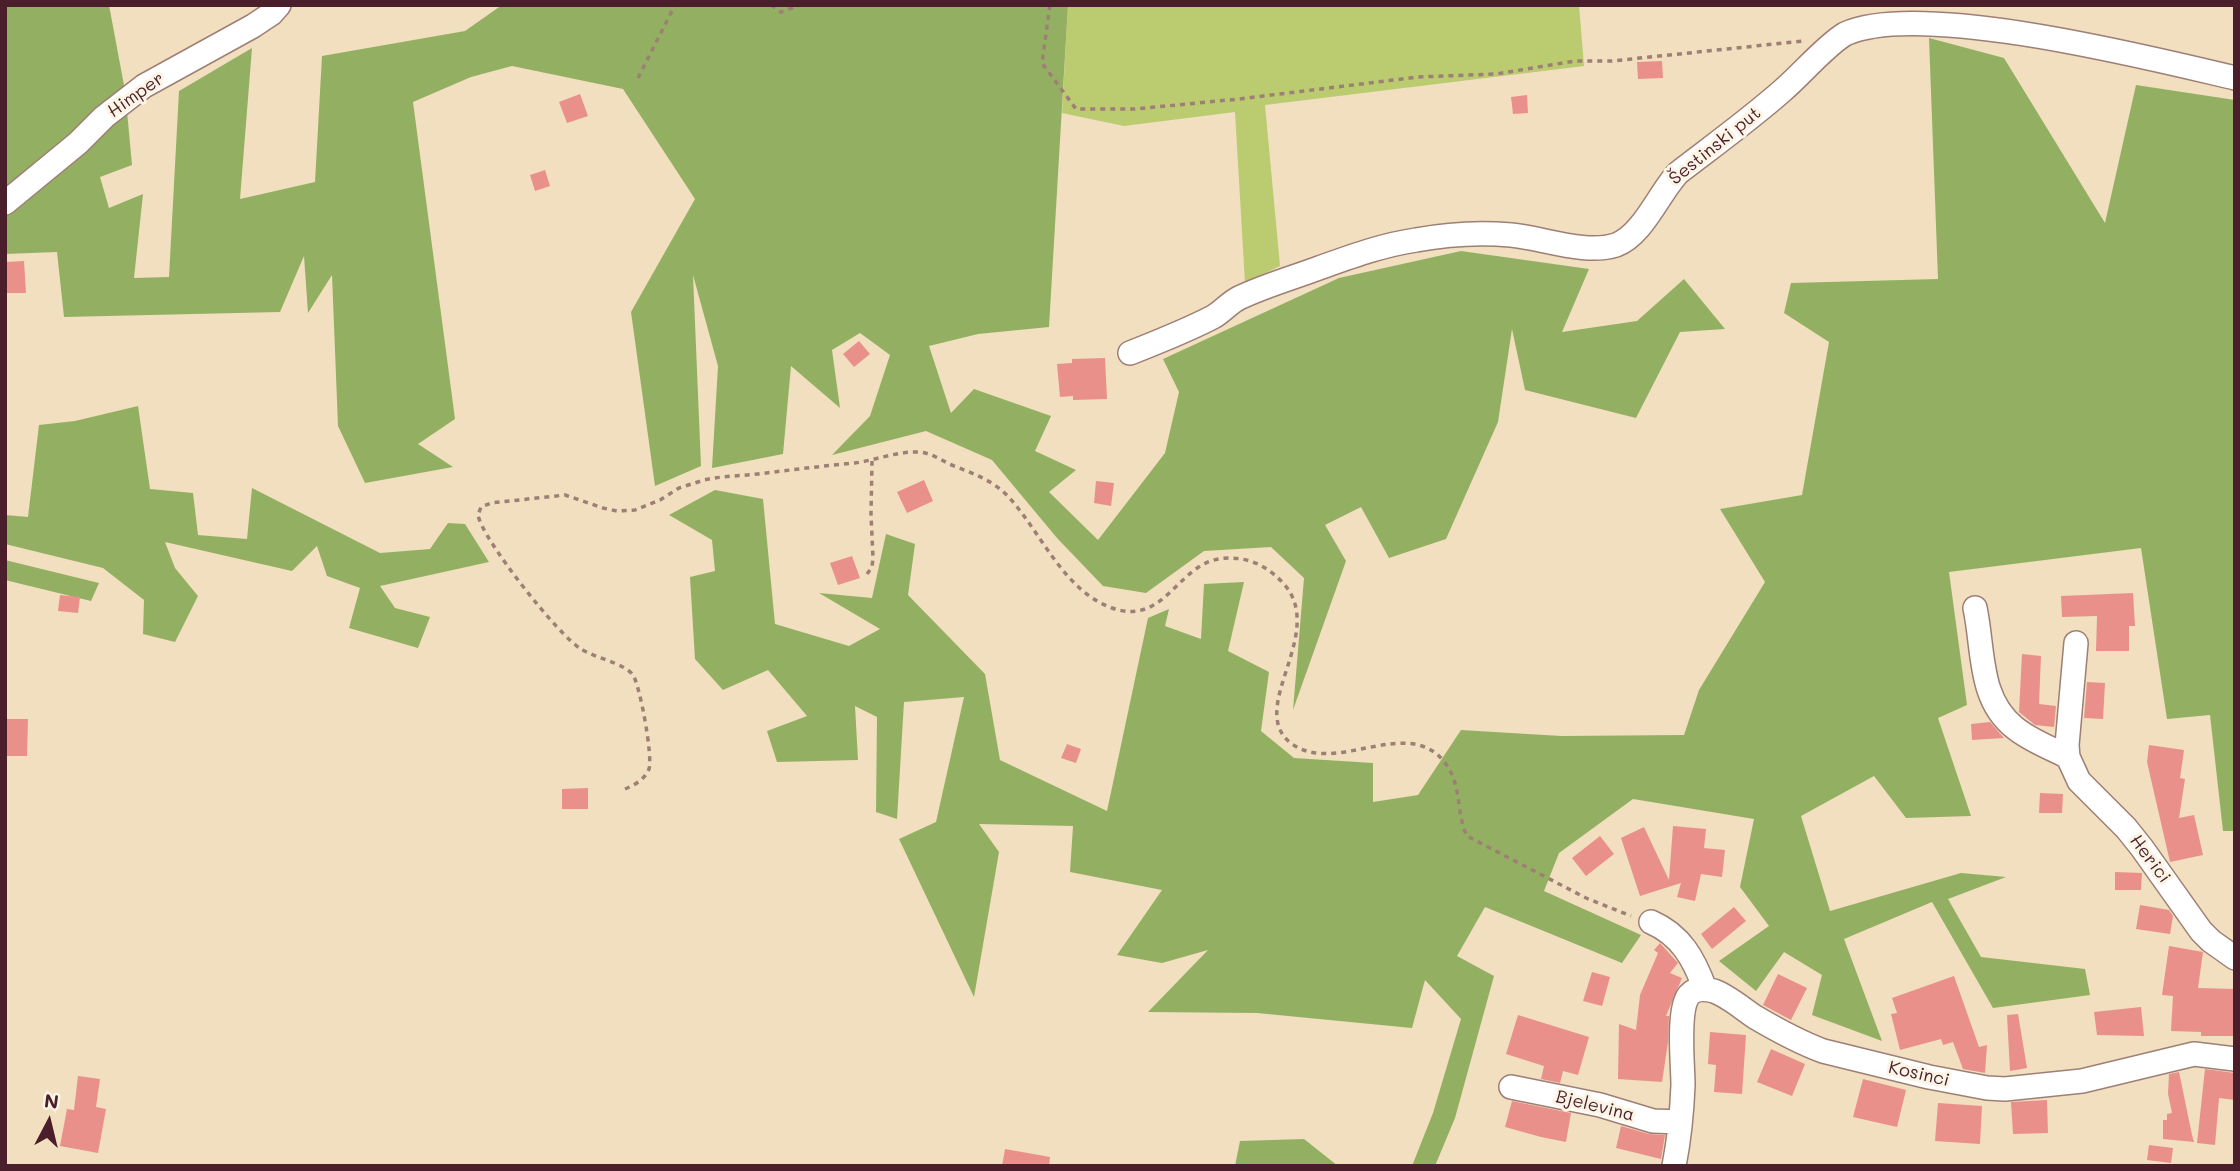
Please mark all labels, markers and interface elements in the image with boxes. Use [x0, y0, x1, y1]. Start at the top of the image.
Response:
street label: Himper [104, 68, 168, 122]
street label: Šestinski put [1665, 102, 1765, 190]
street label: Herici [2125, 831, 2175, 887]
street label: Kosinci [1886, 1057, 1952, 1091]
street label: Bjelevina [1553, 1086, 1637, 1126]
north arrow [14, 1087, 84, 1157]
text: N [43, 1087, 60, 1114]

